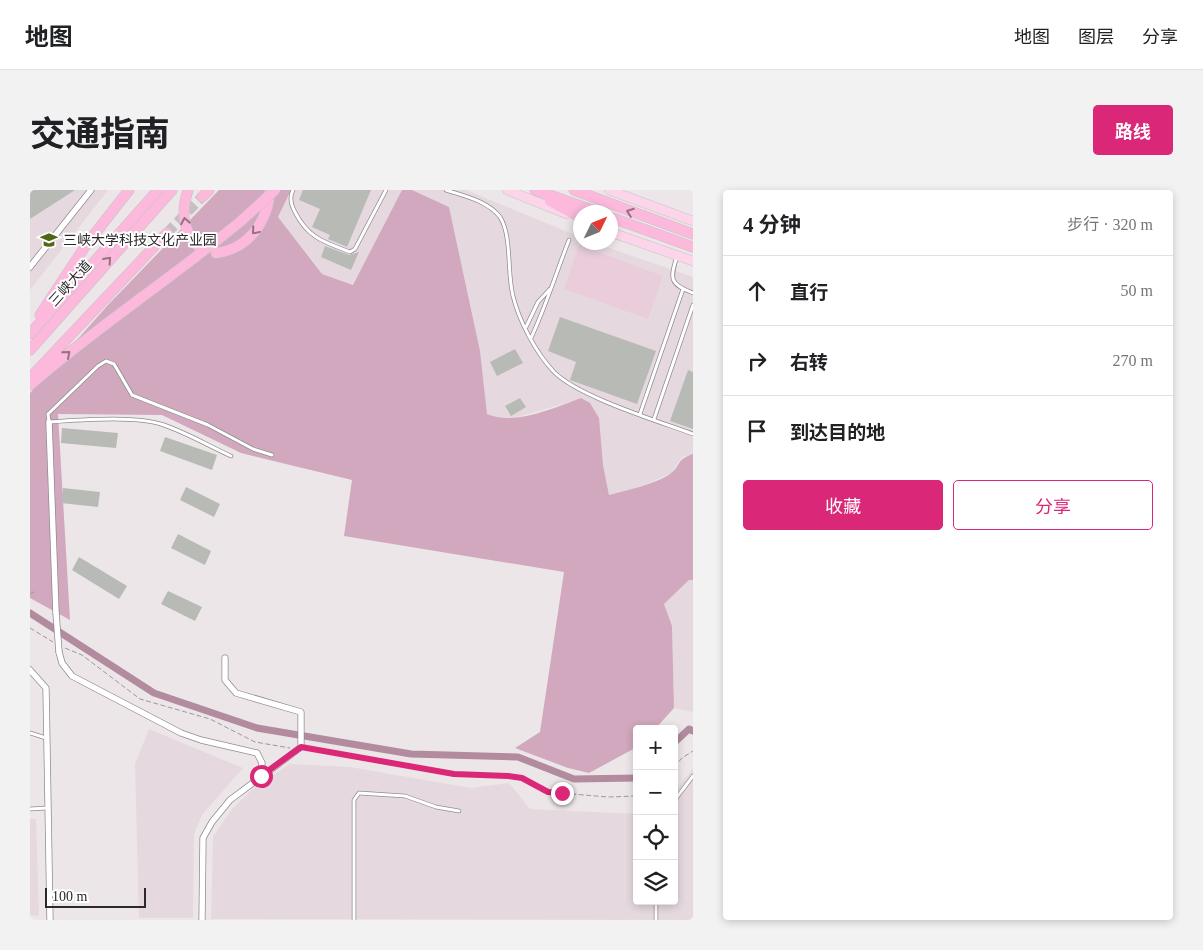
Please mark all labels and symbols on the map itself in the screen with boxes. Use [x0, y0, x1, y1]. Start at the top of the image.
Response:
north arrow [573, 205, 618, 250]
one-way arrow [627, 208, 635, 218]
one-way arrow [180, 217, 190, 225]
one-way arrow [251, 226, 260, 235]
school or university icon: 三峡大学科技文化产业园 [39, 230, 59, 250]
place label: 三峡大学科技文化产业园 [63, 232, 217, 248]
one-way arrow [102, 257, 111, 266]
street label: 三峡大道 [46, 258, 95, 309]
one-way arrow [61, 350, 70, 359]
route start [250, 765, 273, 788]
route end [551, 782, 574, 805]
scale bar [45, 885, 146, 908]

